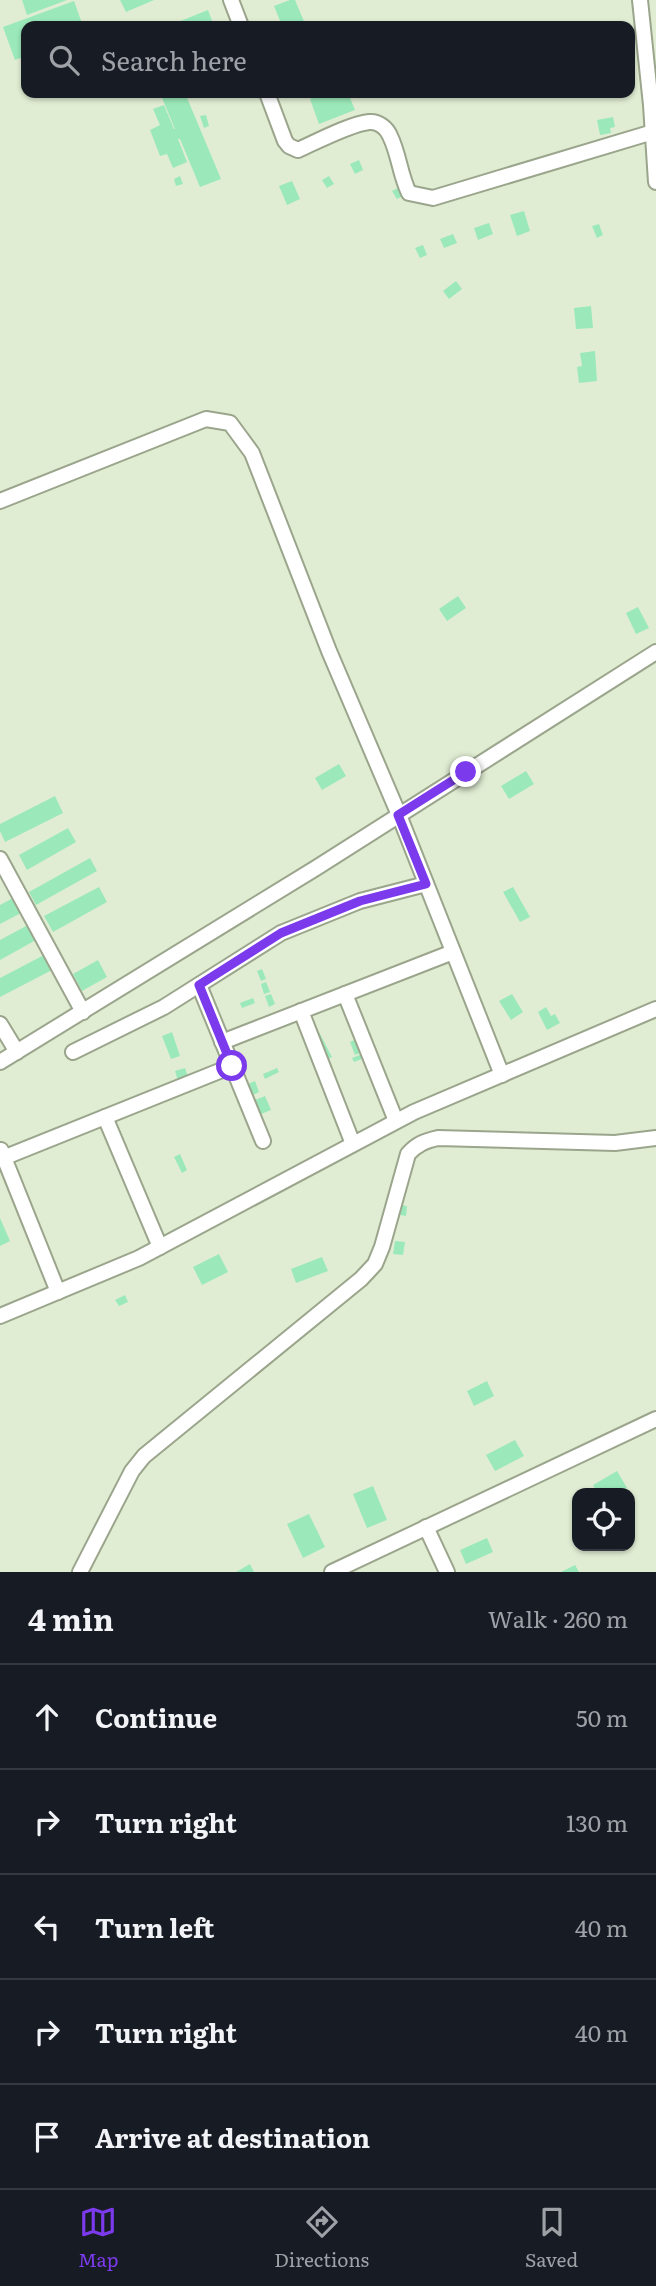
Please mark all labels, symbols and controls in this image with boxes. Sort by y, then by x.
search box [21,21,635,98]
text: Search here [101,40,247,79]
icon: search [45,41,83,79]
route end [450,756,481,787]
route start [216,1050,247,1081]
map controls [572,1488,635,1551]
button: locate [572,1488,635,1551]
text: 4 min [28,1596,114,1640]
text: Walk · 260 m [488,1601,628,1635]
text: Continue [95,1697,217,1736]
icon: ahead [28,1698,66,1736]
text: 50 m [576,1700,628,1734]
text: Turn right [95,1802,237,1841]
icon: right [28,1803,66,1841]
text: 130 m [566,1805,628,1839]
text: Turn left [95,1907,214,1946]
icon: left [28,1908,66,1946]
text: 40 m [575,1910,628,1944]
text: Turn right [95,2012,237,2051]
icon: right [28,2013,66,2051]
text: 40 m [575,2015,628,2049]
text: Arrive at destination [95,2117,370,2156]
icon: arrive [28,2118,66,2156]
tab: Map [78,2203,118,2273]
tab: Directions [274,2203,369,2273]
tab: Saved [525,2203,578,2273]

